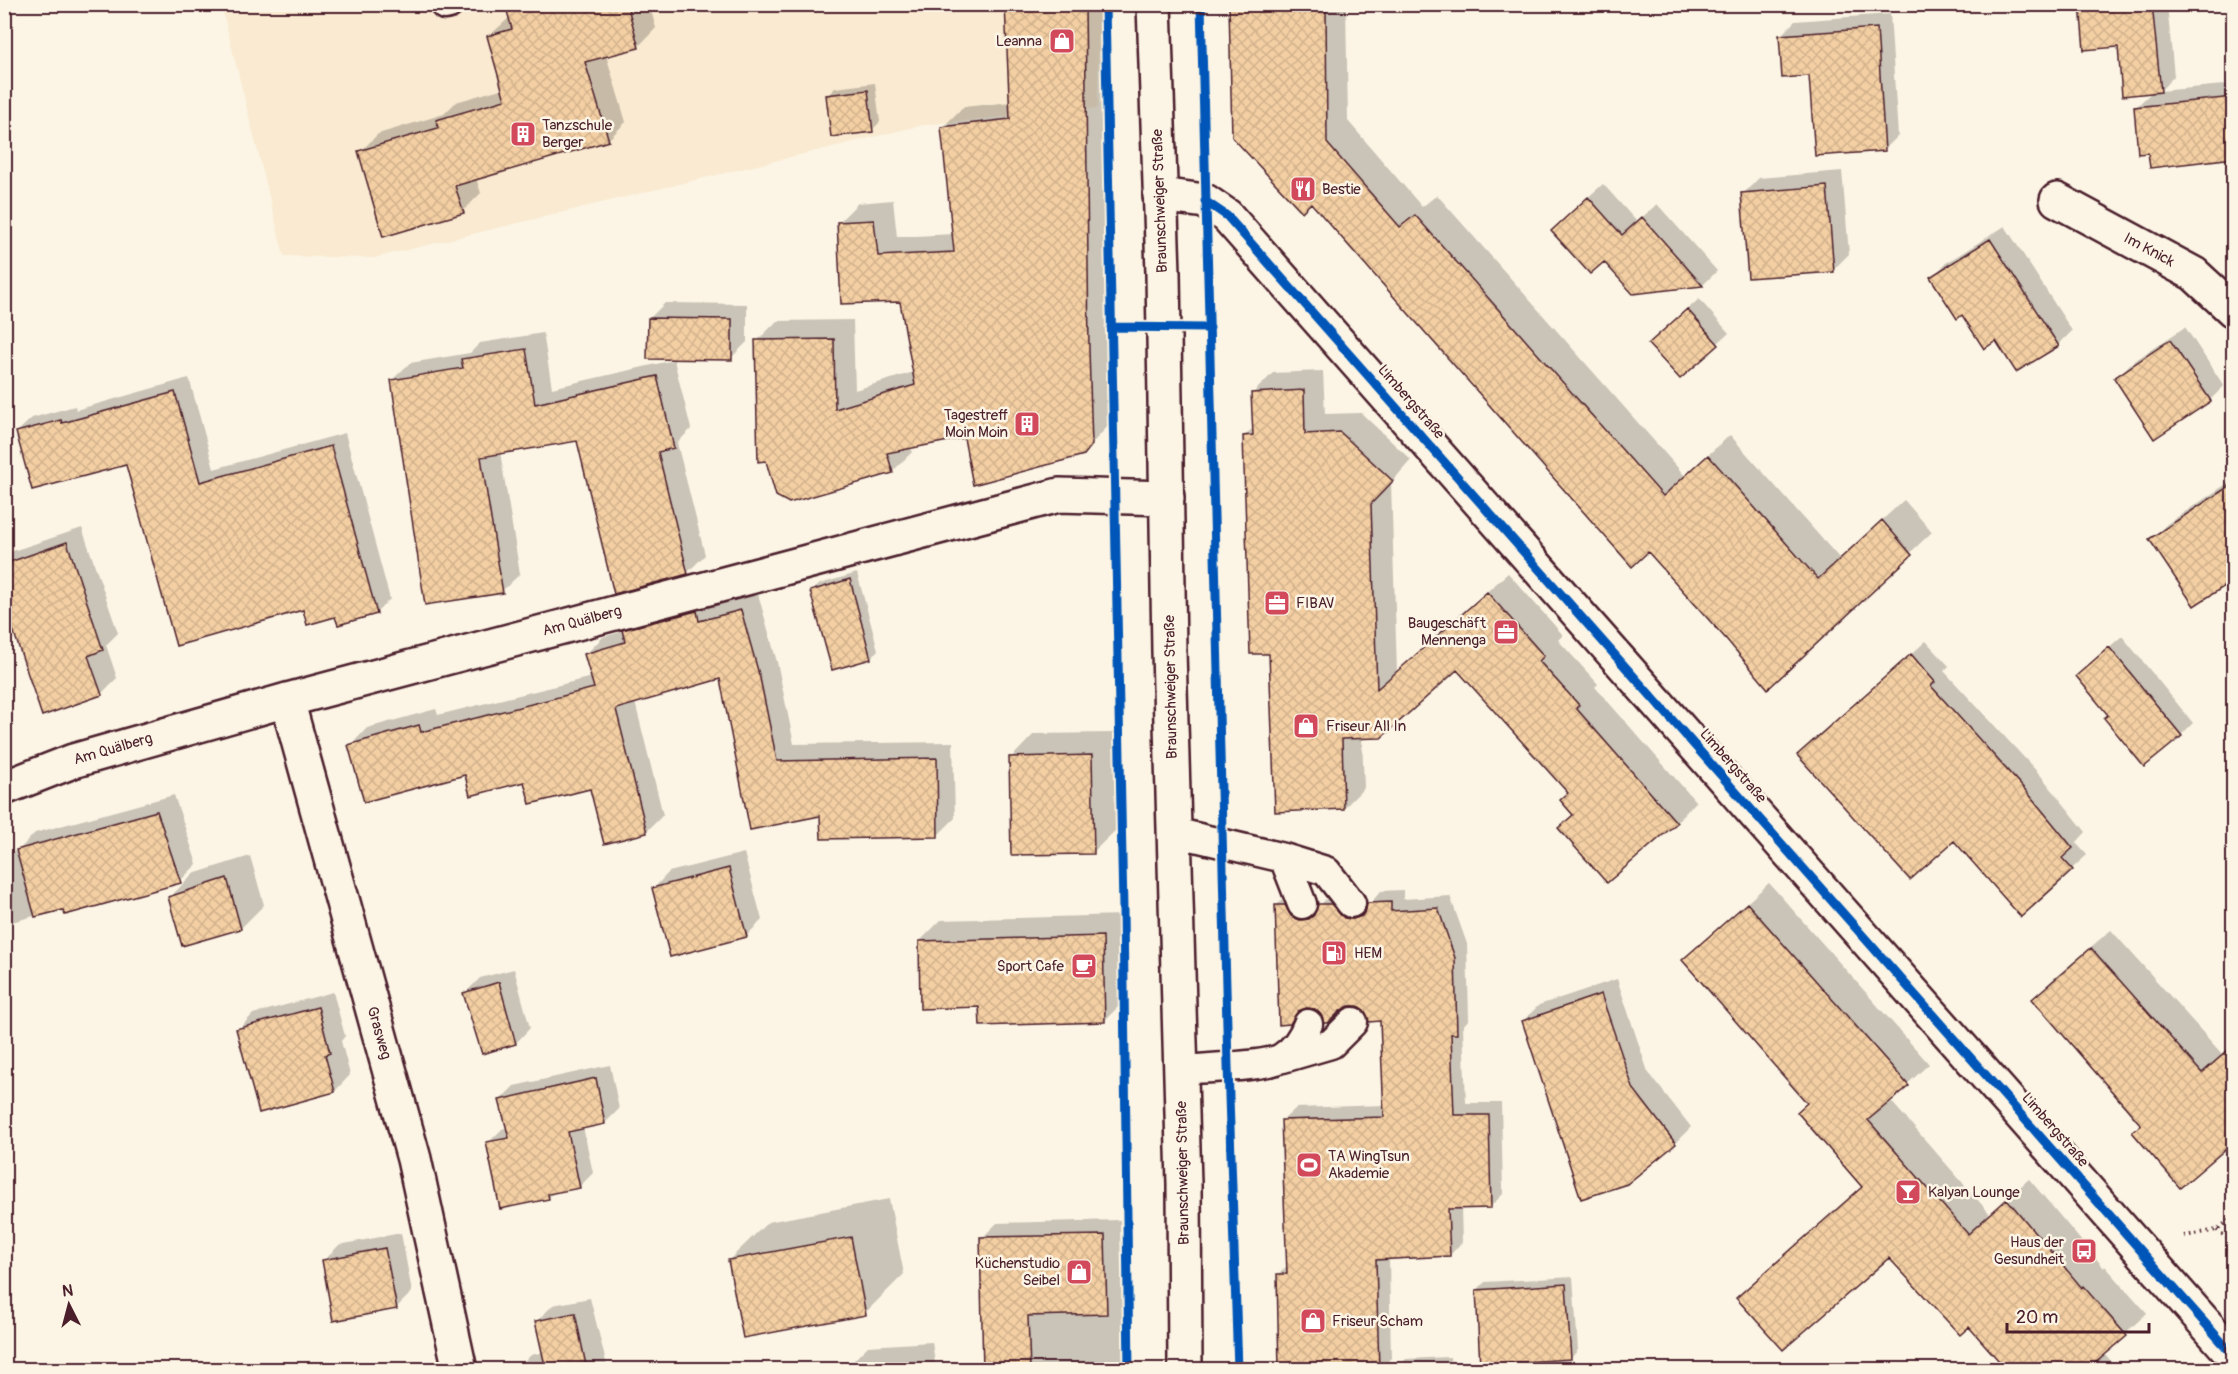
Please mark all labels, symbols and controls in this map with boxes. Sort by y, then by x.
shop icon: Leanna [1047,26,1077,56]
place label: Leanna [996,32,1042,51]
place label: Tanzschule Berger [542,116,613,152]
building icon: Tanzschule Berger [508,119,538,149]
street label: Braunschweiger Straße [1148,128,1172,273]
restaurant icon: Bestie [1288,174,1318,204]
place label: Bestie [1322,180,1361,199]
street label: Im Knick [2120,229,2178,272]
street label: Limbergstraße [1374,361,1449,444]
place label: Tagestreff Moin Moin [944,406,1008,442]
building icon: Tagestreff Moin Moin [1012,409,1042,439]
office icon: FIBAV [1262,588,1292,618]
place label: FIBAV [1296,594,1335,613]
street label: Am Quälberg [540,601,624,641]
street label: Braunschweiger Straße [1160,614,1182,759]
place label: Baugeschäft Mennenga [1408,614,1487,650]
office icon: Baugeschäft Mennenga [1491,617,1521,647]
shop icon: Friseur All In [1291,711,1321,741]
place label: Friseur All In [1326,717,1406,736]
street label: Limbergstraße [1696,725,1771,808]
street label: Am Quälberg [71,729,155,769]
fuel station icon: HEM [1319,938,1349,968]
place label: HEM [1354,944,1382,963]
cafe icon: Sport Cafe [1069,951,1099,981]
place label: Sport Cafe [997,957,1065,976]
street label: Grasweg [362,1004,396,1062]
street label: Limbergstraße [2018,1089,2093,1172]
street label: Braunschweiger Straße [1172,1100,1194,1245]
place label: TA WingTsun Akademie [1328,1147,1410,1183]
sports icon: TA WingTsun Akademie [1294,1150,1324,1180]
bar icon: Kalyan Lounge [1893,1177,1923,1207]
place label: Kalyan Lounge [1928,1183,2020,1202]
place label: Haus der Gesundheit [1994,1233,2065,1269]
bus stop icon: Haus der Gesundheit [2069,1236,2099,1266]
place label: Küchenstudio Seibel [975,1254,1060,1290]
shop icon: Küchenstudio Seibel [1064,1257,1094,1287]
north arrow [39,1275,99,1335]
text: N [61,1281,74,1302]
scale bar [2007,1296,2150,1334]
shop icon: Friseur Scham [1298,1306,1328,1336]
text: 20 m [2016,1306,2058,1329]
place label: Friseur Scham [1332,1312,1423,1331]

